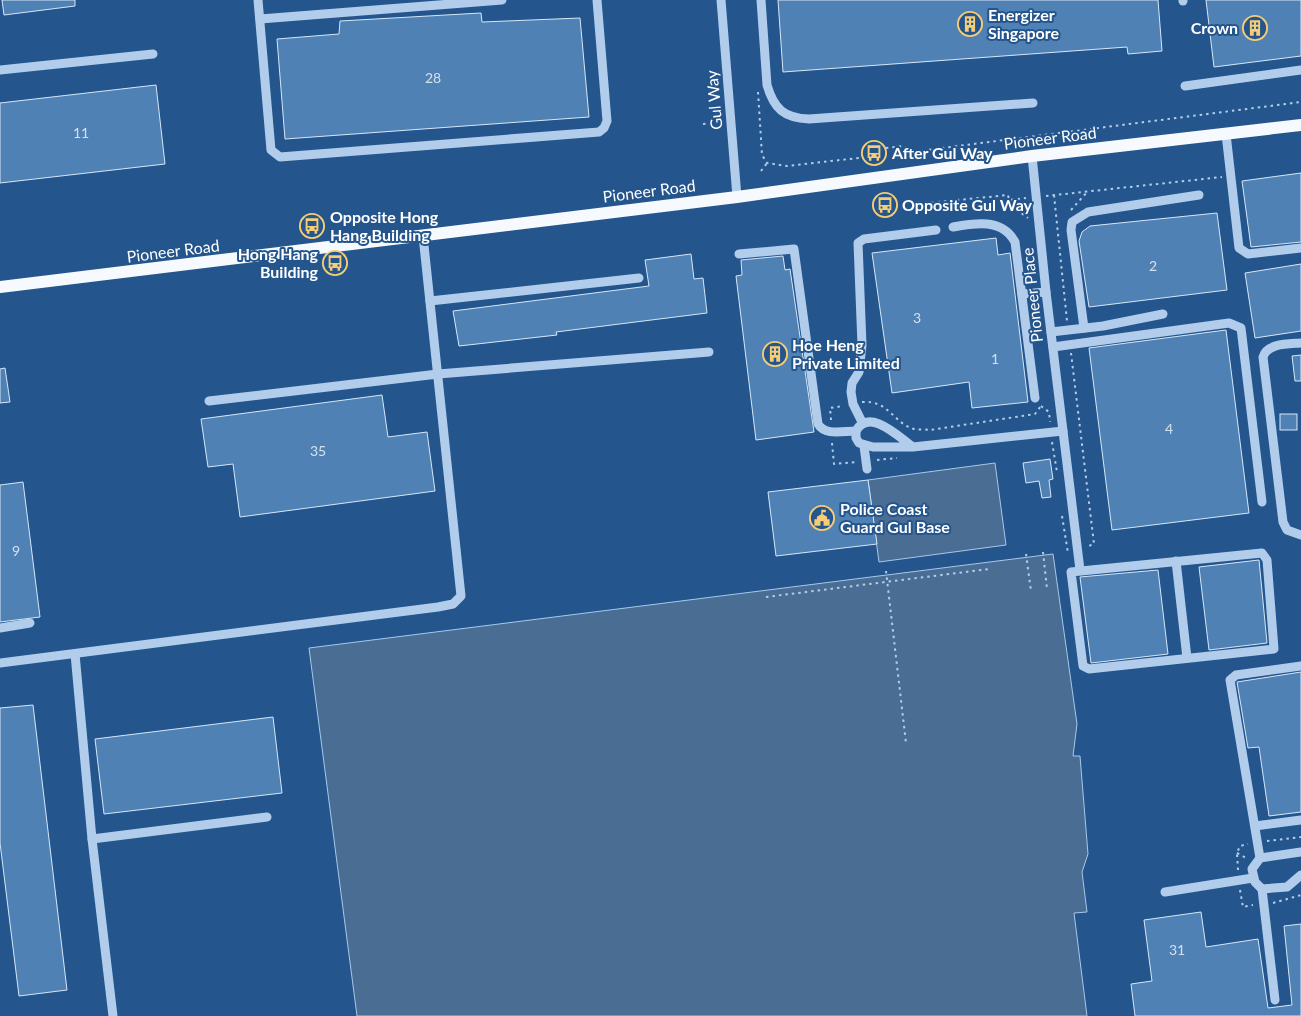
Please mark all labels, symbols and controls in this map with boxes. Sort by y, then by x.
place label: Energizer Singapore [988,5,1059,42]
building icon: Energizer Singapore [957,11,983,37]
building icon: Crown [1242,15,1268,41]
place label: Crown [1191,18,1238,37]
house number: 28 [425,69,441,86]
street label: Gul Way [701,69,726,131]
street label: Pioneer Road [1002,122,1097,153]
house number: 11 [73,124,89,141]
bus stop icon: After Gul Way [861,140,887,166]
place label: After Gul Way [891,143,993,162]
street label: Pioneer Road [601,175,696,206]
bus stop icon: Opposite Gul Way [872,192,898,218]
place label: Opposite Gul Way [902,195,1033,214]
place label: Opposite Hong Hang Building [330,207,439,244]
bus stop icon: Opposite Hong Hang Building [299,213,325,239]
street label: Pioneer Road [125,235,220,266]
place label: Hong Hang Building [238,244,319,281]
street label: Pioneer Place [1017,247,1046,343]
bus stop icon: Hong Hang Building [322,250,348,276]
house number: 2 [1149,257,1157,274]
house number: 3 [913,309,921,326]
place label: Hoe Heng Private Limited [792,335,900,372]
building icon: Hoe Heng Private Limited [762,341,788,367]
house number: 1 [991,350,999,367]
house number: 4 [1165,420,1173,437]
house number: 35 [310,442,326,459]
place label: Police Coast Guard Gul Base [840,499,950,536]
public building icon: Police Coast Guard Gul Base [809,505,835,531]
house number: 9 [12,542,20,559]
house number: 31 [1169,941,1185,958]

